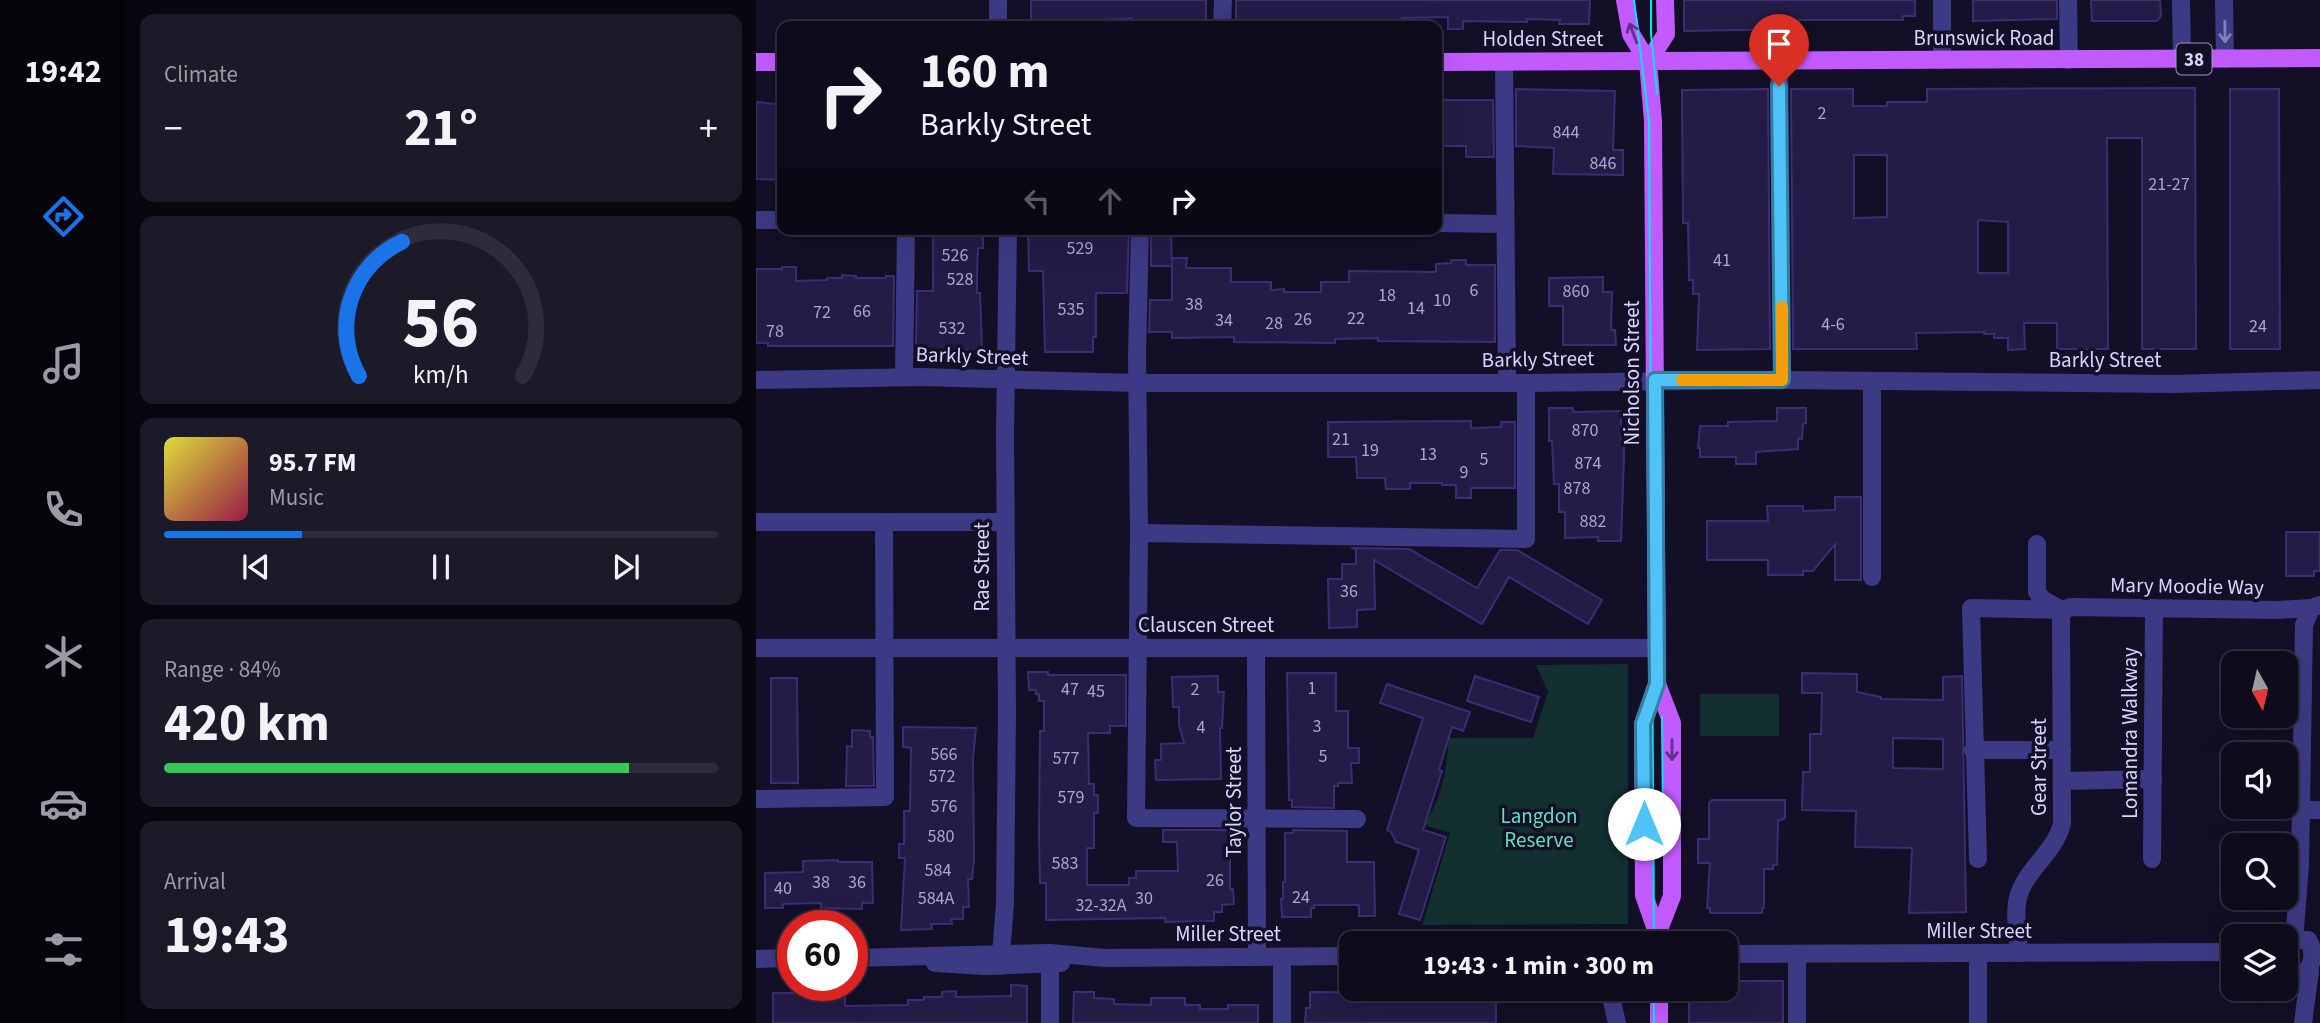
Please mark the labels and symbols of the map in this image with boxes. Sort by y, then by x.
pin [1749,14,1809,86]
one-way arrow [2218,20,2232,43]
one-way arrow [1626,22,1638,44]
street label: Brunswick Road [1914,23,2054,53]
street label: Holden Street [1483,24,1603,54]
road number: 38 [2176,44,2212,74]
house number: 2 [1818,101,1827,126]
house number: 844 [1553,120,1579,145]
house number: 846 [1590,151,1616,176]
house number: 21-27 [2148,172,2190,197]
house number: 529 [1067,236,1093,261]
house number: 526 [942,243,968,268]
house number: 41 [1713,248,1731,273]
house number: 528 [947,267,973,292]
house number: 6 [1470,278,1479,303]
house number: 860 [1563,279,1589,304]
house number: 18 [1378,283,1396,308]
house number: 10 [1433,288,1451,313]
house number: 38 [1185,292,1203,317]
house number: 14 [1407,296,1425,321]
house number: 535 [1058,297,1084,322]
house number: 66 [853,299,871,324]
house number: 72 [813,300,831,325]
street label: Nicholson Street [1617,301,1647,445]
house number: 22 [1347,306,1365,331]
house number: 26 [1294,307,1312,332]
house number: 34 [1215,308,1233,333]
house number: 28 [1265,311,1283,336]
house number: 4-6 [1821,312,1845,337]
house number: 24 [2249,314,2267,339]
house number: 532 [939,316,965,341]
house number: 78 [766,319,784,344]
street label: Barkly Street [915,339,1029,373]
street label: Barkly Street [1481,343,1595,375]
street label: Barkly Street [2049,345,2161,375]
house number: 870 [1572,418,1598,443]
house number: 21 [1332,427,1350,452]
house number: 19 [1361,438,1379,463]
house number: 13 [1419,442,1437,467]
house number: 5 [1480,447,1489,472]
house number: 874 [1575,451,1601,476]
house number: 9 [1460,460,1469,485]
house number: 878 [1564,476,1590,501]
house number: 882 [1580,509,1606,534]
street label: Rae Street [967,522,997,612]
street label: Mary Moodie Way [2110,570,2264,602]
house number: 36 [1340,579,1358,604]
street label: Clauscen Street [1138,610,1274,640]
street label: Lomandra Walkway [2115,647,2145,819]
north arrow [2221,651,2298,728]
house number: 1 [1308,676,1316,701]
house number: 47 [1061,677,1079,702]
house number: 2 [1191,677,1200,702]
house number: 45 [1087,679,1105,704]
house number: 3 [1313,714,1322,739]
house number: 4 [1197,715,1206,740]
street label: Gear Street [2024,718,2054,816]
one-way arrow [1665,738,1679,761]
house number: 566 [931,742,957,767]
house number: 5 [1319,744,1328,769]
house number: 577 [1053,746,1079,771]
street label: Taylor Street [1219,747,1249,857]
house number: 572 [929,764,955,789]
house number: 579 [1058,785,1084,810]
position arrow [1607,787,1681,861]
house number: 576 [931,794,957,819]
park label: Langdon Reserve [1500,801,1578,855]
house number: 580 [928,824,954,849]
house number: 583 [1052,851,1078,876]
house number: 584 [925,858,951,883]
house number: 26 [1206,868,1224,893]
house number: 38 [812,870,830,895]
house number: 36 [848,870,866,895]
house number: 40 [774,876,792,901]
house number: 24 [1292,885,1310,910]
house number: 584A [918,886,955,911]
house number: 30 [1135,886,1153,911]
house number: 32-32A [1075,893,1127,918]
speed limit sign: 60 [777,910,868,1001]
street label: Miller Street [1926,916,2032,946]
street label: Miller Street [1175,919,1281,949]

